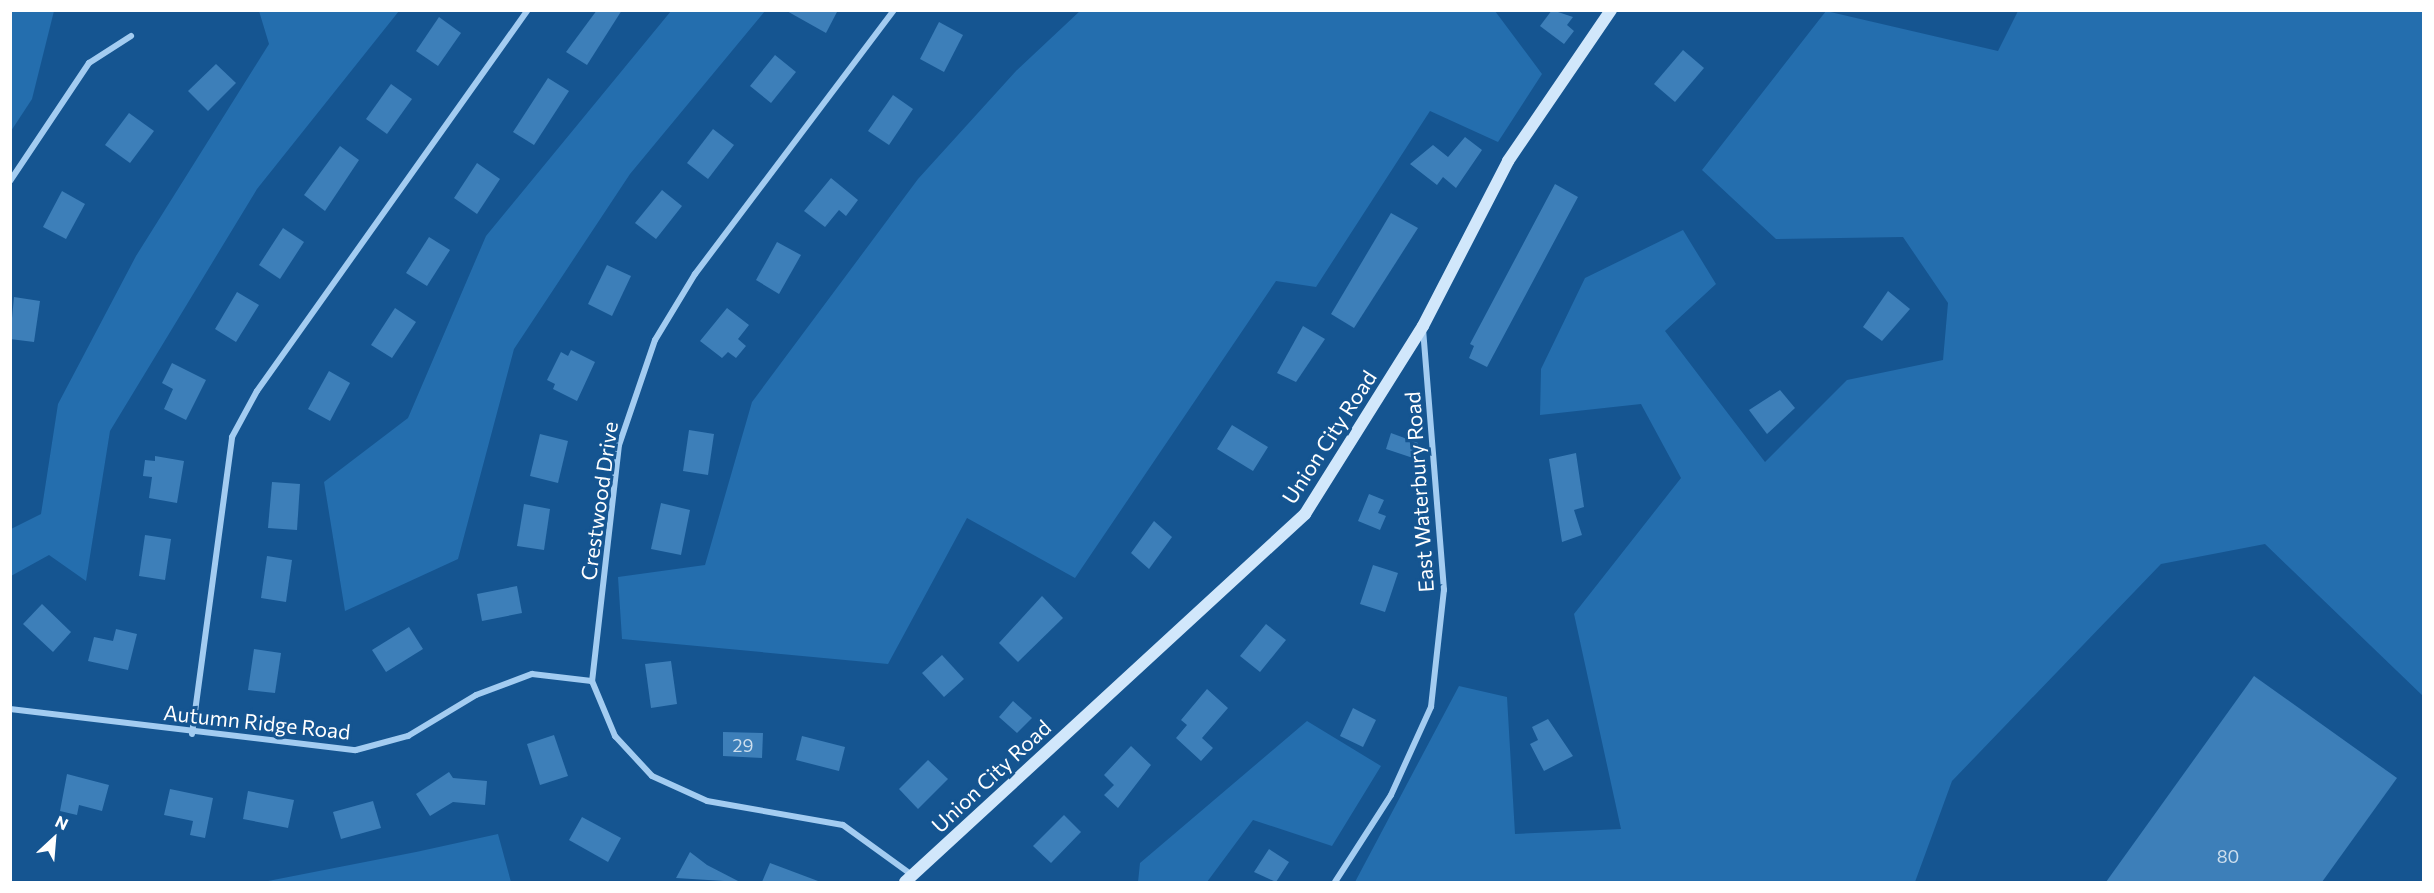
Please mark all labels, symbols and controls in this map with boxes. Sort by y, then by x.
street label: Union City Road [1277,366,1381,508]
street label: East Waterbury Road [1399,391,1439,593]
street label: Crestwood Drive [575,420,623,582]
street label: Autumn Ridge Road [162,700,352,744]
street label: Union City Road [926,714,1056,838]
house number: 29 [733,734,753,756]
north arrow [24,809,84,869]
text: N [53,811,72,834]
house number: 80 [2217,845,2239,867]

